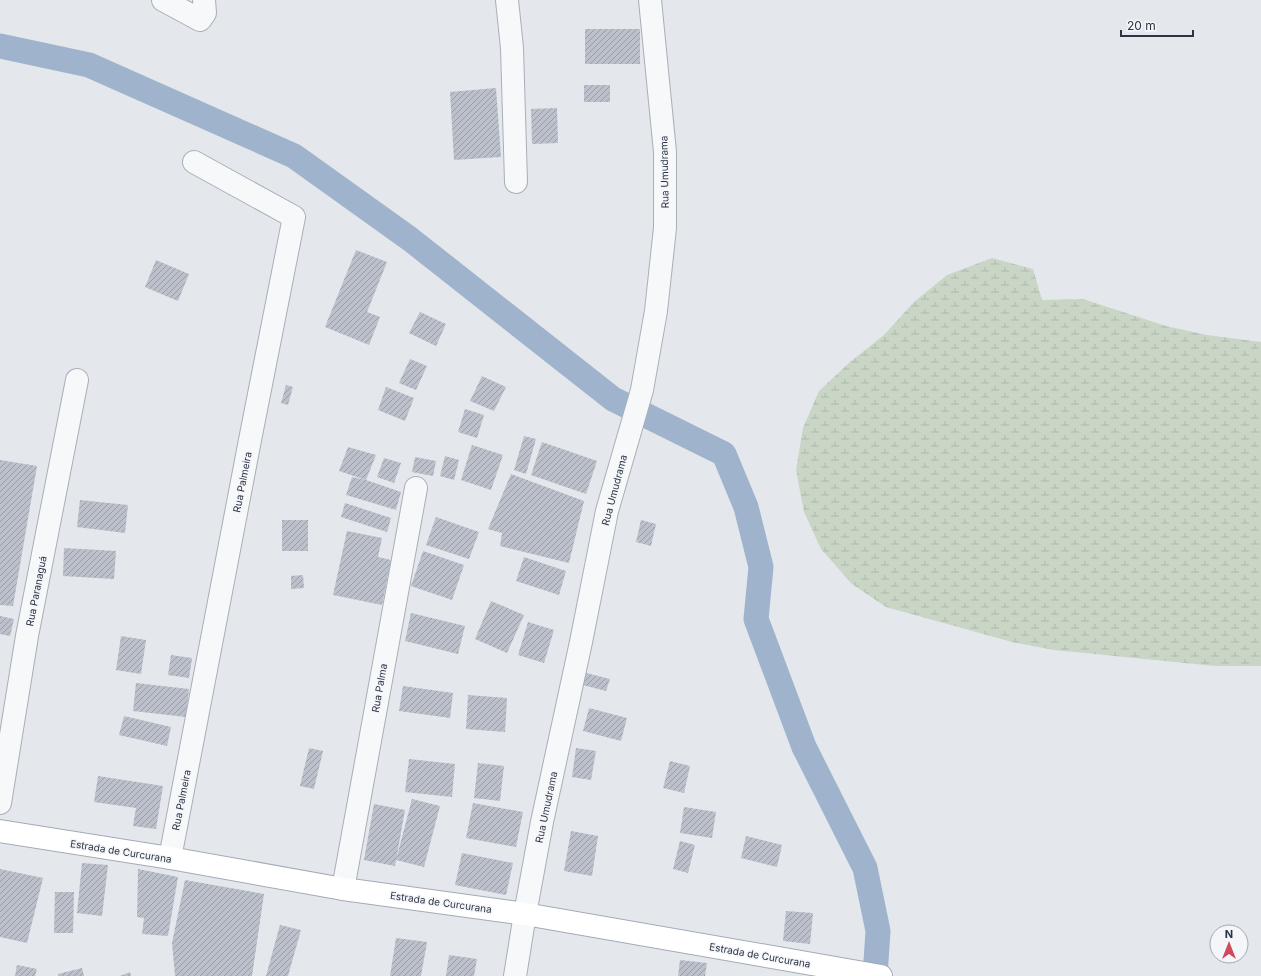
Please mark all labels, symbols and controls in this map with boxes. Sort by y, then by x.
scale bar [1121,12,1193,38]
text: 20 m [1127,18,1156,33]
street label: Rua Umudrama [657,136,671,208]
street label: Rua Palmeira [230,451,254,513]
street label: Rua Umudrama [599,453,629,527]
street label: Rua Paranaguá [23,555,49,627]
street label: Rua Palma [369,663,389,713]
street label: Rua Palmeira [169,769,193,831]
street label: Rua Umudrama [533,770,559,844]
street label: Estrada de Curcurana [69,837,173,865]
street label: Estrada de Curcurana [389,889,493,915]
north arrow [1209,924,1249,964]
text: N [1225,927,1233,941]
street label: Estrada de Curcurana [708,940,812,970]

